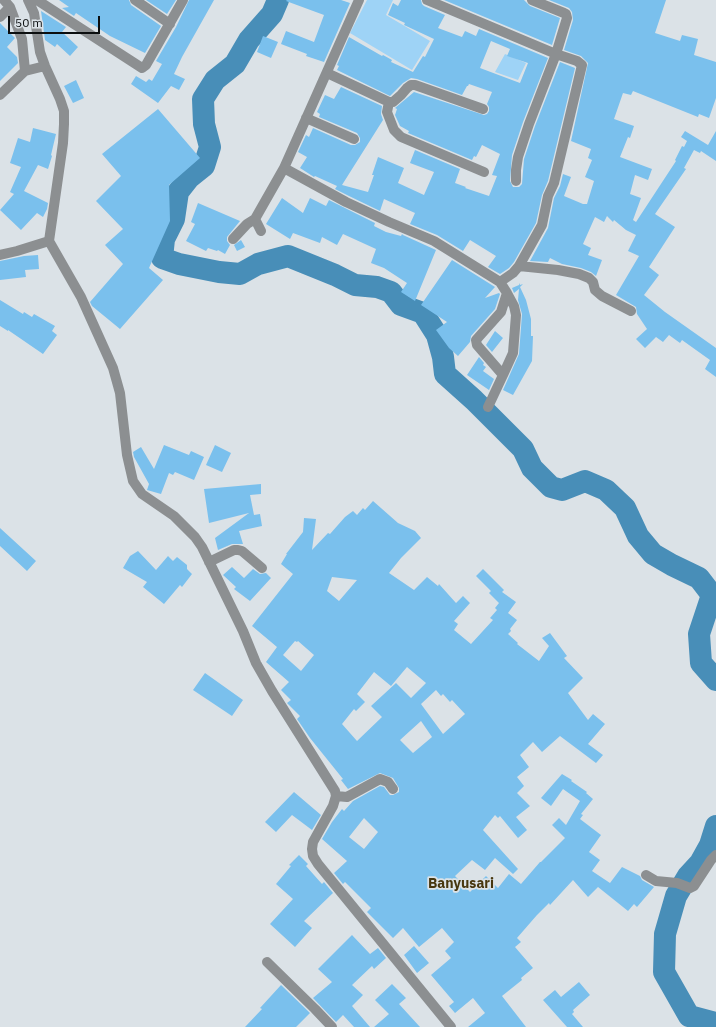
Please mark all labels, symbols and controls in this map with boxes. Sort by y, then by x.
scale bar [10,8,102,34]
text: 50 m [15,15,43,30]
district label: Banyusari [428,876,494,892]

